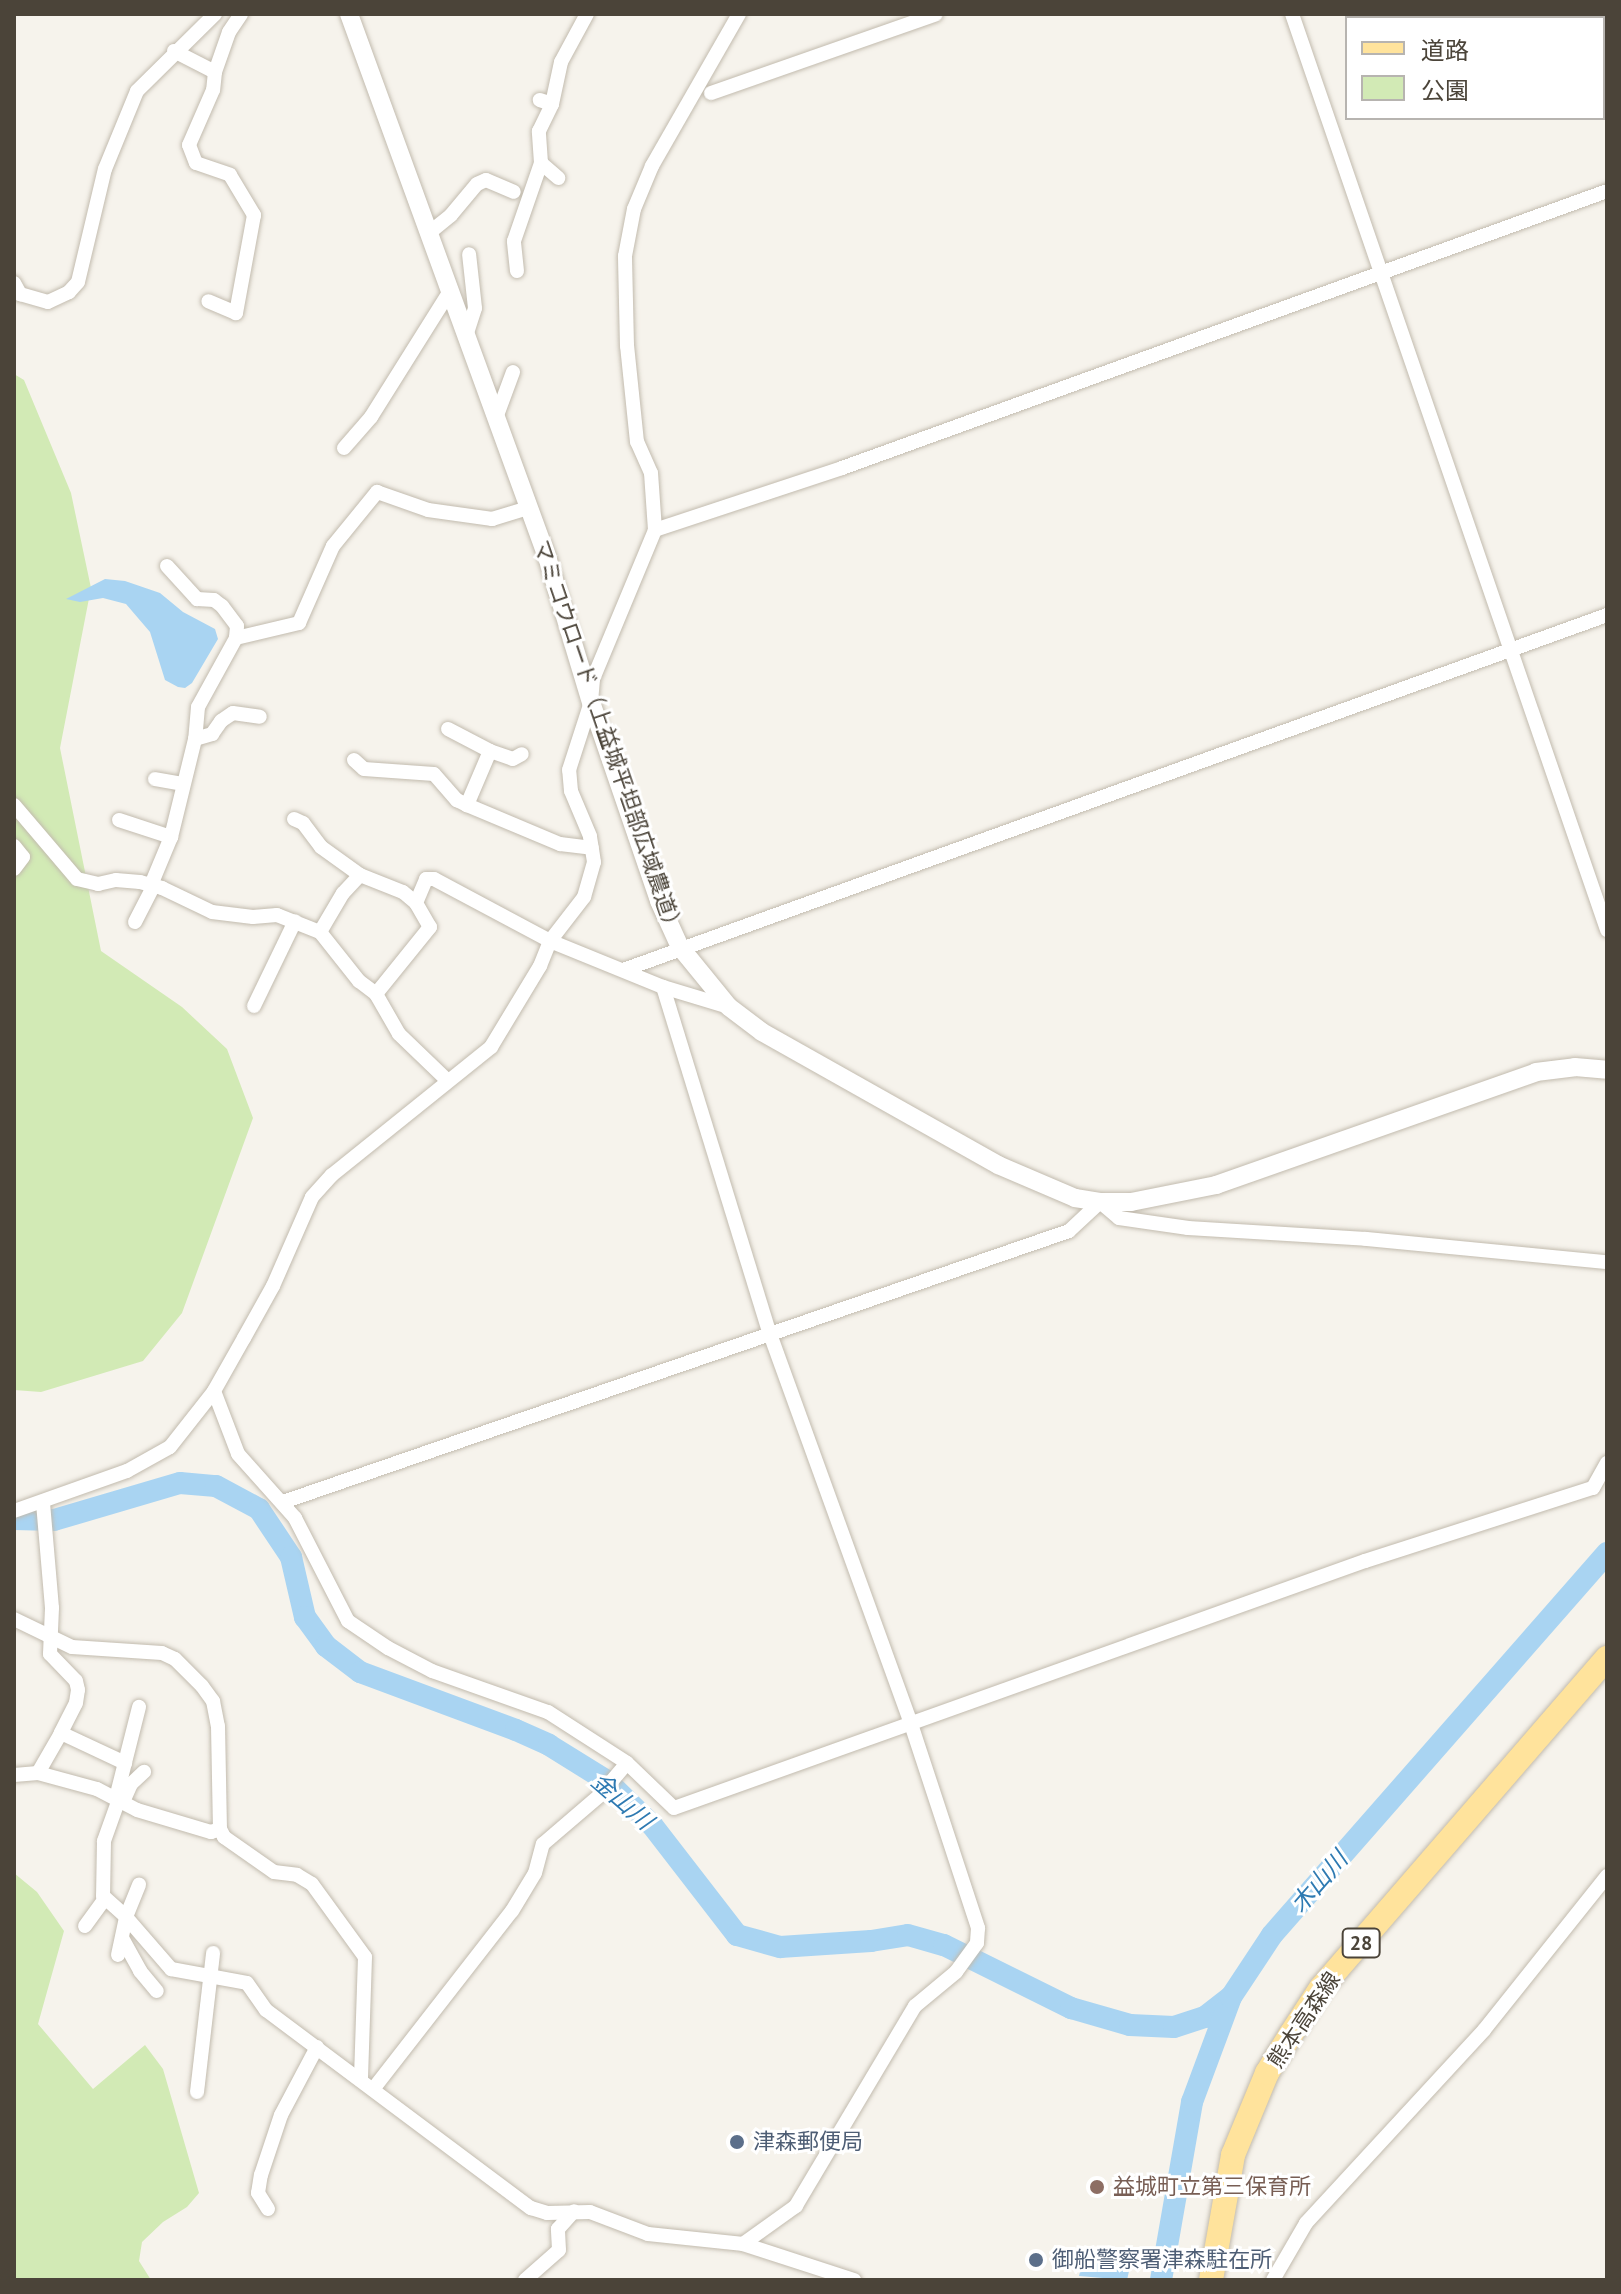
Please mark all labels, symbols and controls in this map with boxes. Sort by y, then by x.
legend [1345,16,1605,120]
text: 道路 [1421,35,1469,66]
text: 公園 [1421,75,1469,106]
street label: マミコウロード（上益城平坦部広域農道） [527,536,689,940]
water label: 金山川 [585,1767,659,1835]
water label: 木山川 [1285,1845,1353,1919]
road number: 28 [1341,1927,1381,1959]
street label: 熊本高森線 [1262,1967,1346,2073]
place label: 津森郵便局 [753,2129,863,2155]
marker: 津森郵便局 [728,2133,746,2151]
place label: 益城町立第三保育所 [1113,2174,1311,2200]
marker: 益城町立第三保育所 [1088,2178,1106,2196]
place label: 御船警察署津森駐在所 [1052,2247,1272,2273]
marker: 御船警察署津森駐在所 [1027,2251,1045,2269]

